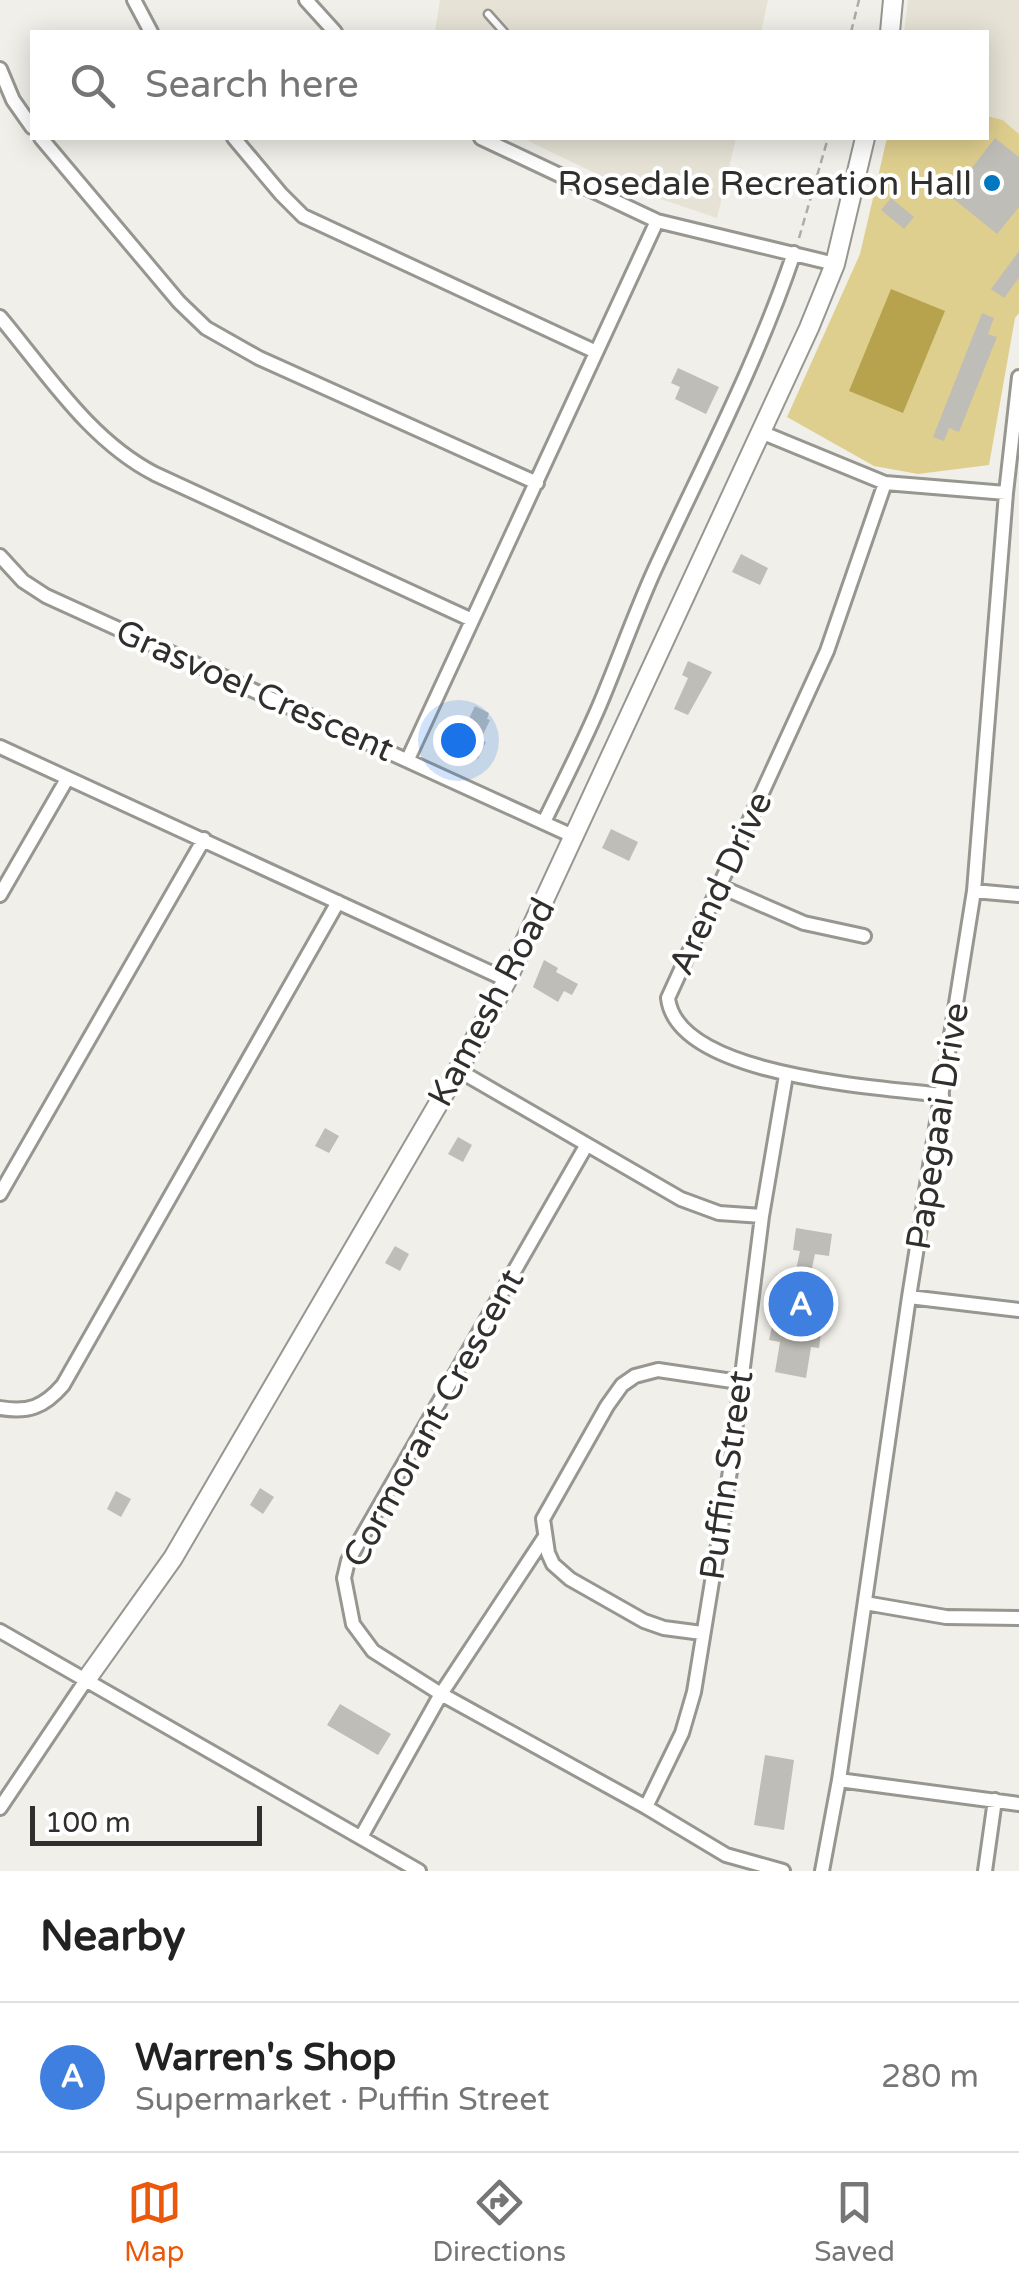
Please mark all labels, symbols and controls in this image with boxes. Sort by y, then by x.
search box [30,30,989,140]
icon: search [65,58,120,113]
text: Search here [145,62,359,108]
place label: Rosedale Recreation Hall [557,163,972,205]
marker: Rosedale Recreation Hall [981,172,1003,194]
street label: Grasvoel Crescent [109,611,400,771]
your location [433,715,484,766]
street label: Arend Drive [660,785,782,982]
street label: Kamesh Road [419,891,564,1114]
street label: Papegaai Drive [898,1000,978,1253]
street label: Cormorant Crescent [334,1262,533,1575]
pin: A [768,1266,834,1342]
street label: Puffin Street [692,1368,762,1583]
scale bar [30,1801,262,1846]
text: 100 m [45,1806,131,1840]
text: Nearby [40,1911,185,1962]
text: Warren's Shop [135,2035,396,2081]
text: A [61,2058,84,2096]
text: 280 m [881,2058,979,2096]
text: Supermarket · Puffin Street [135,2081,550,2119]
tab: Map [124,2175,184,2269]
tab: Directions [432,2175,566,2269]
tab: Saved [814,2175,895,2269]

